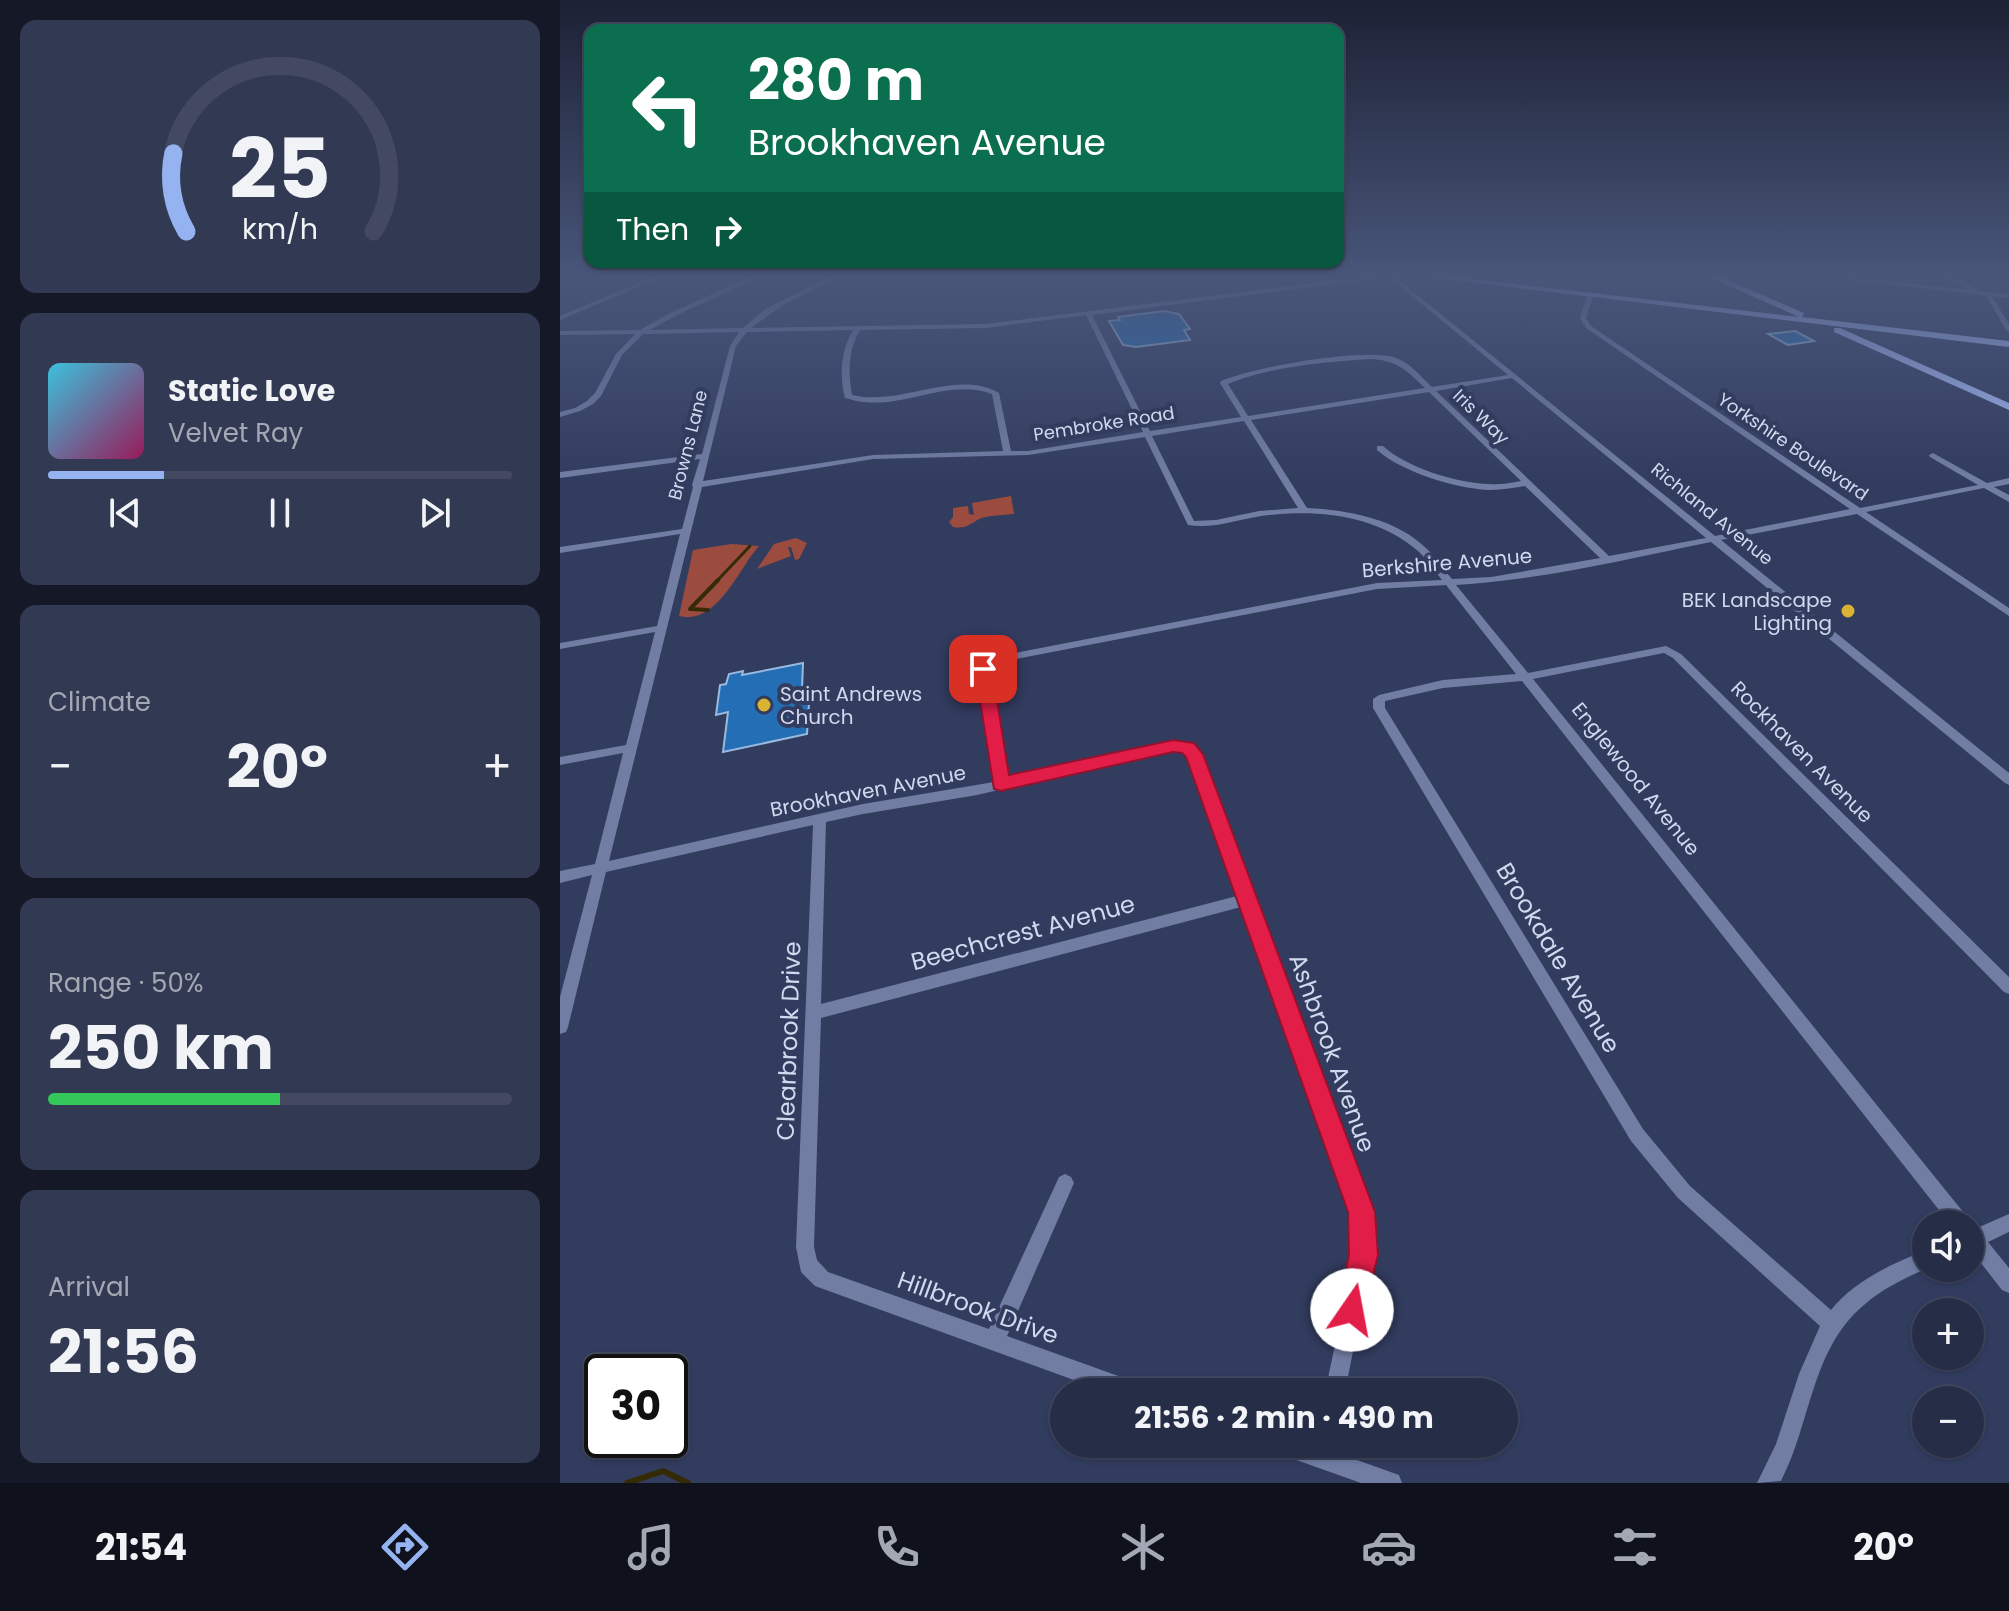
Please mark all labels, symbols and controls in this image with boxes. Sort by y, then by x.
text: 280 m [748,41,924,120]
icon: left [616,56,720,160]
text: 25 [229,111,331,227]
text: Brookhaven Avenue [748,117,1106,168]
text: Then [616,208,689,251]
icon: right [705,208,749,252]
text: km/h [242,209,318,249]
text: Static Love [168,369,335,412]
street label: Iris Way [1448,383,1515,450]
street label: Browns Lane [662,387,713,502]
street label: Yorkshire Boulevard [1713,387,1874,506]
street label: Pembroke Road [1032,400,1176,447]
text: Velvet Ray [168,415,303,451]
street label: Richland Avenue [1646,457,1779,571]
icon: previous [103,491,147,535]
icon: pause [258,491,302,535]
icon: next [413,491,457,535]
street label: Berkshire Avenue [1361,542,1533,584]
place label: BEK Landscape Lighting [1682,586,1832,637]
marker: BEK Landscape Lighting [1839,602,1857,620]
pin [949,635,1017,703]
icon: arrive [961,647,1005,691]
street label: Rockhaven Avenue [1725,675,1879,829]
place label: Saint Andrews Church [780,680,922,731]
text: Climate [48,684,151,720]
marker: Saint Andrews Church [755,696,773,714]
street label: Englewood Avenue [1565,696,1707,862]
text: 20° [227,725,328,809]
text: − [48,736,72,797]
text: + [482,736,512,797]
street label: Brookhaven Avenue [768,758,968,824]
street label: Brookdale Avenue [1489,856,1628,1059]
street label: Beechcrest Avenue [907,887,1139,978]
street label: Clearbrook Drive [769,941,808,1141]
street label: Ashbrook Avenue [1281,949,1384,1157]
text: Range · 50% [48,965,204,1001]
text: 250 km [48,1006,274,1090]
map controls [1912,1210,1984,1458]
button: sound [1912,1210,1984,1282]
street label: Hillbrook Drive [893,1263,1063,1352]
position arrow [1310,1268,1394,1352]
text: Arrival [48,1269,130,1305]
button: + [1912,1298,1984,1370]
text: 21:56 [48,1310,199,1394]
speed limit sign: 30 [584,1354,688,1458]
button: − [1912,1386,1984,1458]
text: 21:56 · 2 min · 490 m [1134,1396,1434,1439]
icon: directions [377,1519,433,1575]
icon: music [623,1519,679,1575]
icon: phone [869,1519,925,1575]
icon: climate [1115,1519,1171,1575]
icon: car [1361,1519,1417,1575]
icon: filters [1607,1519,1663,1575]
text: 21:54 [95,1522,187,1573]
text: 20° [1853,1522,1914,1573]

